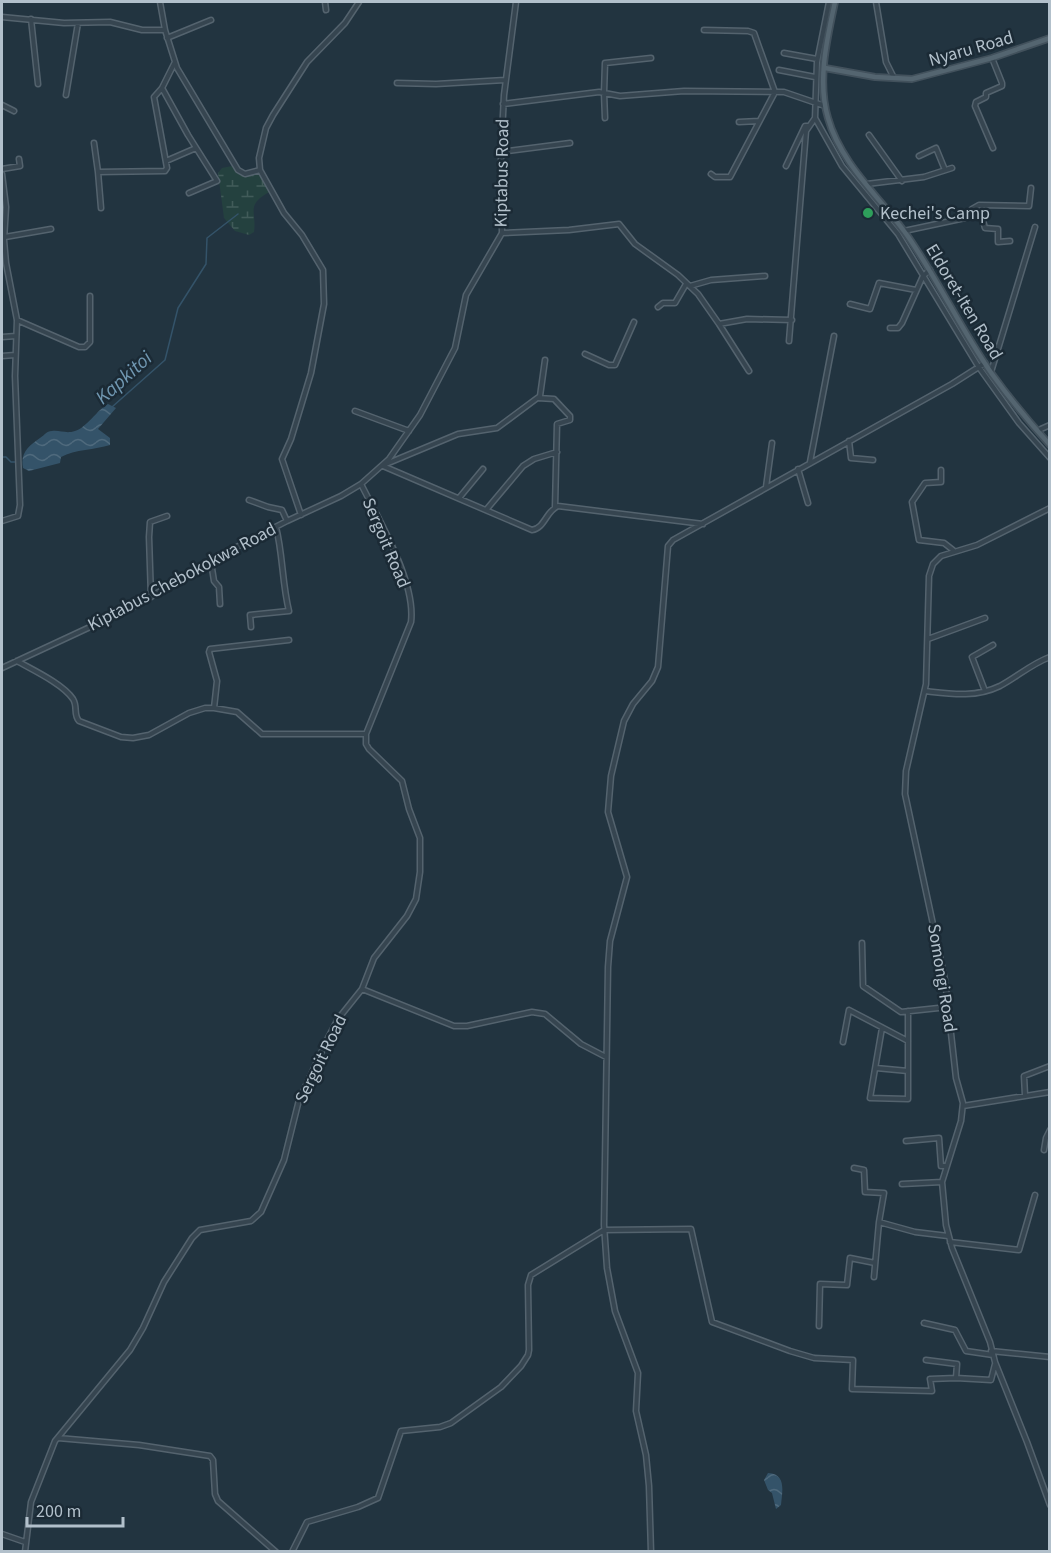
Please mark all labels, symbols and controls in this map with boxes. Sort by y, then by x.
street label: Nyaru Road [926,25,1016,73]
street label: Kiptabus Road [489,118,515,228]
place label: Kechei's Camp [880,201,990,226]
marker: Kechei's Camp [861,206,875,220]
street label: Eldoret-Iten Road [919,239,1009,365]
water label: Kapkitoi [89,345,159,411]
street label: Sergoit Road [356,494,416,592]
street label: Kiptabus Chebokokwa Road [83,517,281,637]
street label: Somongi Road [921,922,963,1034]
street label: Sergoit Road [289,1010,353,1108]
scale bar [27,1490,123,1528]
text: 200 m [36,1499,81,1524]

